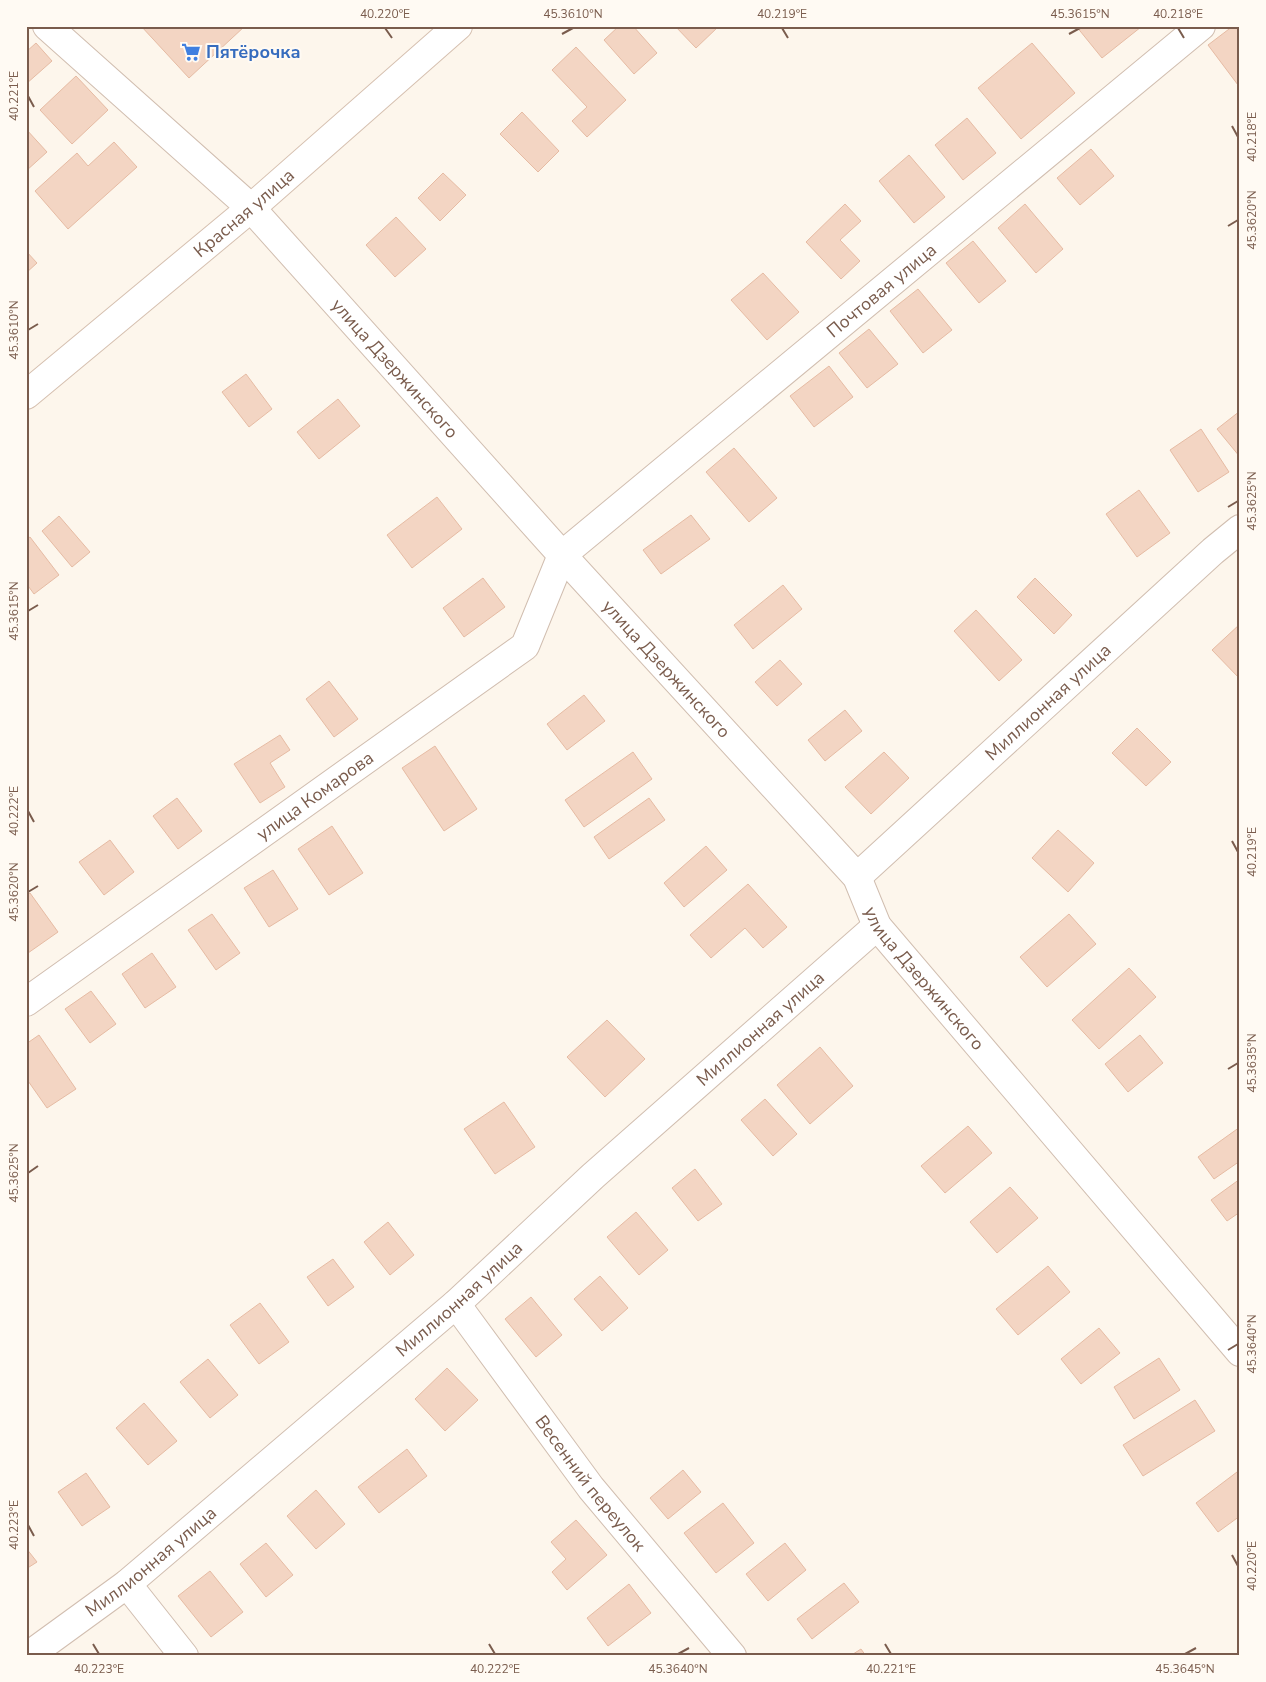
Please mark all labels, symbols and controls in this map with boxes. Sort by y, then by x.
text: 40.220°E [360,6,410,22]
text: 45.3610°N [543,6,603,22]
text: 40.219°E [757,6,807,22]
text: 45.3615°N [1050,6,1110,22]
text: 40.218°E [1153,6,1203,22]
place label: Пятёрочка [206,40,301,64]
supermarket icon: Пятёрочка [180,41,202,63]
text: 40.221°E [6,71,22,121]
text: 40.218°E [1244,112,1260,162]
street label: Красная улица [189,163,300,263]
text: 45.3620°N [1244,190,1260,250]
street label: Почтовая улица [821,238,942,343]
street label: улица Дзержинского [326,294,464,444]
text: 45.3610°N [6,300,22,360]
text: 45.3625°N [1244,471,1260,531]
text: 45.3615°N [6,581,22,641]
street label: улица Дзержинского [597,595,736,743]
street label: Миллионная улица [980,638,1116,766]
street label: улица Комарова [252,746,378,846]
text: 40.222°E [6,786,22,836]
text: 40.219°E [1244,827,1260,877]
text: 45.3620°N [6,862,22,922]
street label: улица Дзержинского [858,903,990,1055]
street label: Миллионная улица [691,966,829,1091]
text: 45.3635°N [1244,1033,1260,1093]
text: 45.3625°N [6,1143,22,1203]
street label: Миллионная улица [390,1236,528,1362]
text: 45.3640°N [1244,1314,1260,1374]
street label: Весенний переулок [530,1410,651,1557]
text: 40.223°E [6,1500,22,1550]
street label: Миллионная улица [80,1501,222,1622]
text: 40.220°E [1244,1541,1260,1591]
text: 40.223°E [74,1661,124,1677]
text: 40.222°E [470,1661,520,1677]
text: 45.3640°N [648,1661,708,1677]
text: 40.221°E [866,1661,916,1677]
text: 45.3645°N [1155,1661,1215,1677]

